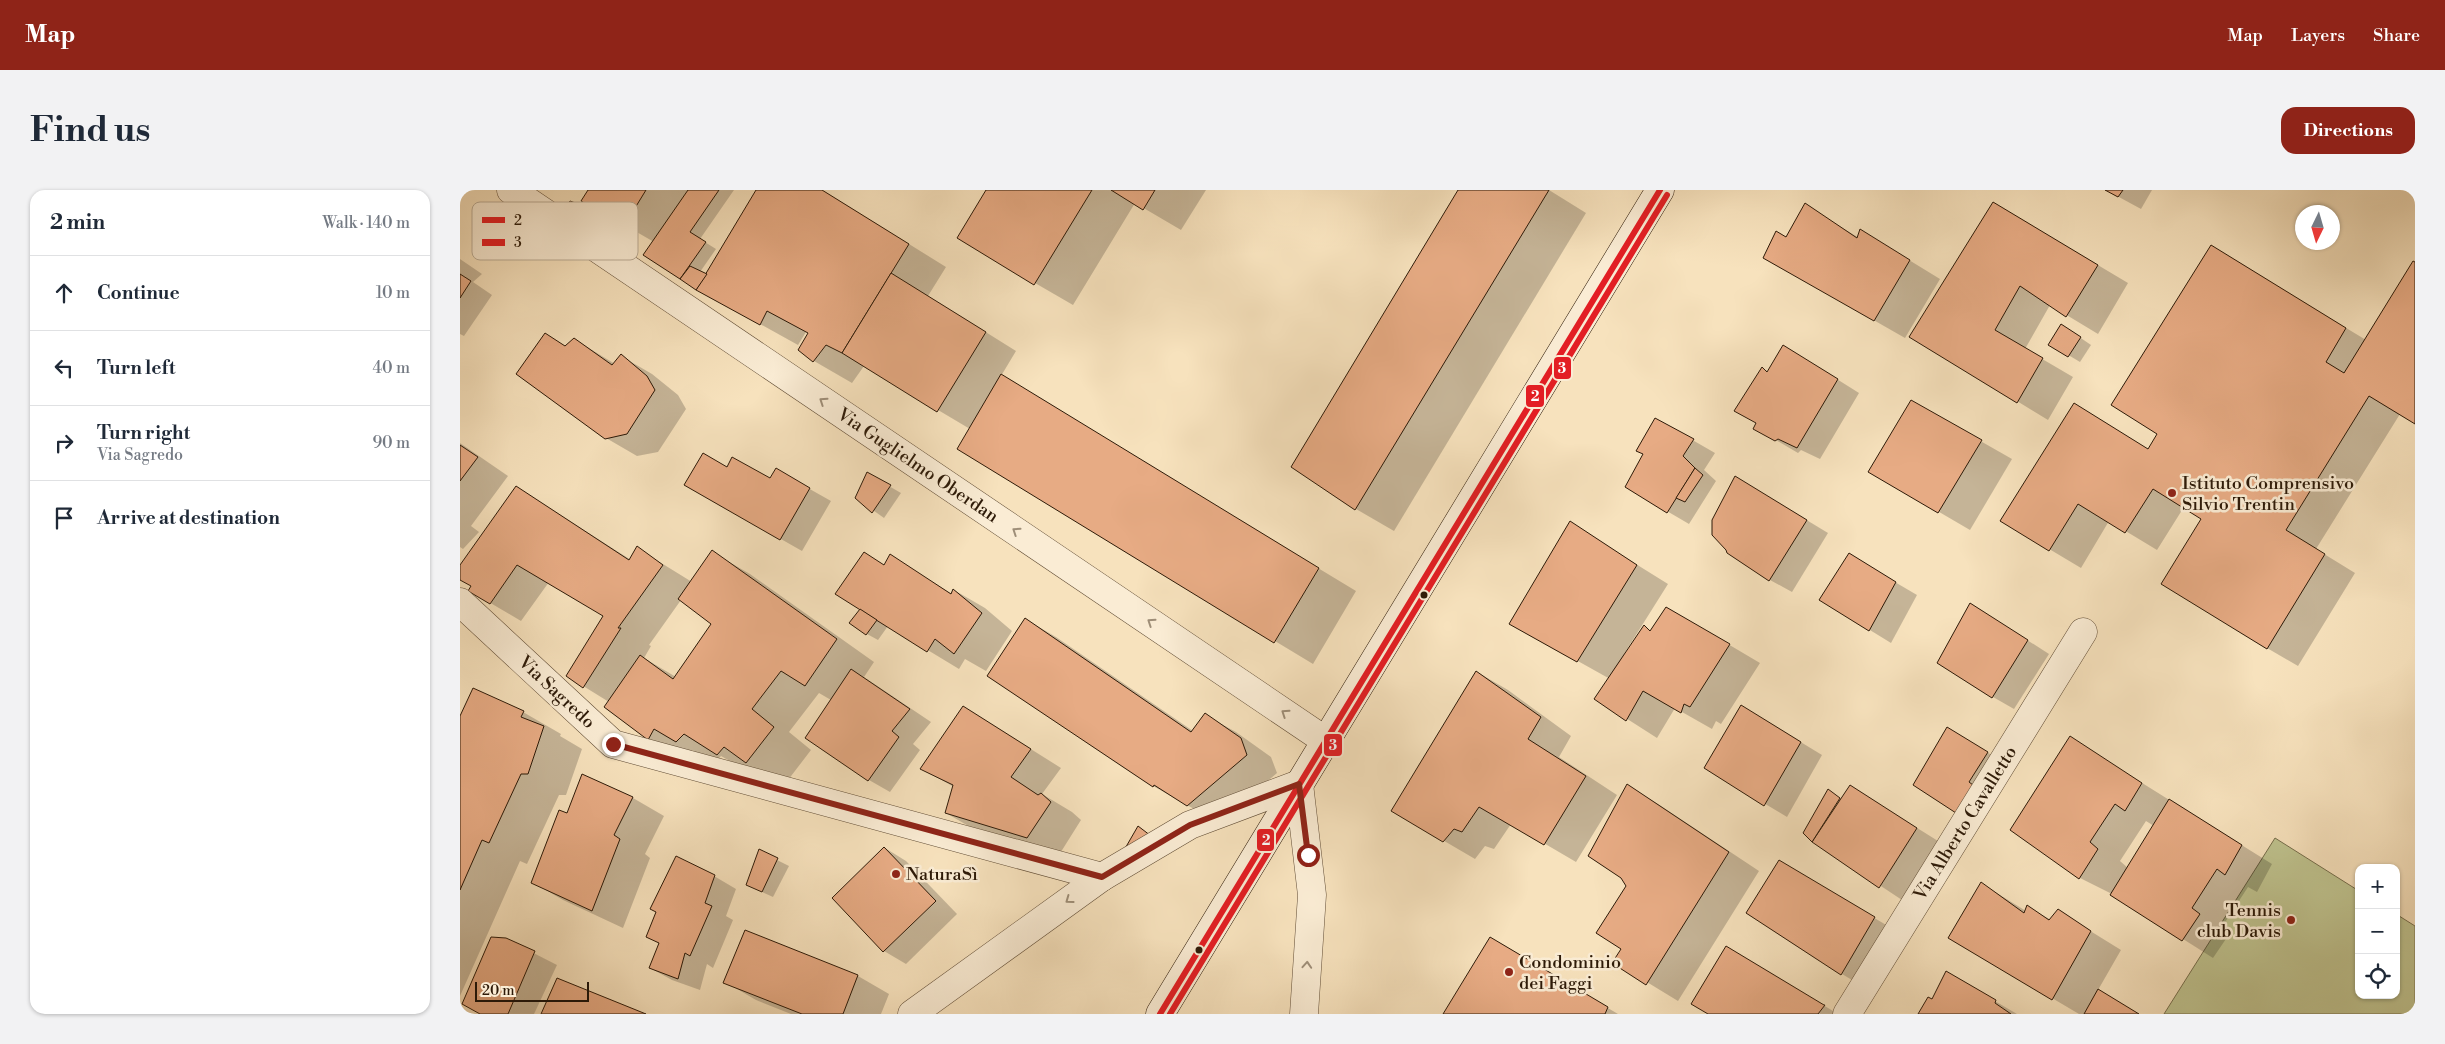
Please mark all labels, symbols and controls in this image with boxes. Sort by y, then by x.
text: Map [25,20,75,50]
text: Map [2228,24,2263,47]
text: Layers [2291,24,2345,47]
text: Share [2373,24,2420,47]
button: Directions [2281,107,2415,154]
text: Find us [30,109,150,152]
legend [472,202,638,260]
north arrow [2295,205,2340,250]
text: 2 min [50,210,105,236]
text: 2 [514,212,522,230]
text: Walk · 140 m [322,213,410,233]
text: 3 [514,234,522,252]
icon: ahead [50,279,78,307]
text: Continue [97,281,180,305]
text: 10 m [376,283,410,303]
icon: left [50,354,78,382]
text: Turn left [97,356,176,380]
line badge: 3 [1553,356,1572,380]
text: 40 m [373,358,410,378]
text: 3 [1558,360,1566,378]
line badge: 2 [1525,384,1545,408]
text: 2 [1531,388,1540,406]
one-way arrow [820,398,829,407]
street label: Via Guglielmo Oberdan [832,402,1003,528]
text: Turn right [97,421,190,445]
icon: right [50,429,78,457]
text: 90 m [372,433,410,453]
text: Via Sagredo [97,445,183,465]
place label: Istituto Comprensivo Silvio Trentin [2182,472,2354,516]
marker: Istituto Comprensivo Silvio Trentin [2166,487,2178,499]
icon: arrive [50,504,78,532]
text: Arrive at destination [97,506,280,530]
one-way arrow [1012,528,1022,537]
unlabelled marker [1419,590,1429,600]
one-way arrow [1147,619,1156,628]
street label: Via Sagredo [513,650,600,734]
one-way arrow [1281,710,1291,719]
route end [602,733,625,756]
line badge: 3 [1323,733,1343,757]
text: 3 [1329,737,1337,755]
street label: Via Alberto Cavalletto [1908,742,2022,906]
line badge: 2 [1256,828,1275,852]
text: 2 [1262,832,1271,850]
route start [1297,844,1320,867]
place label: NaturaSì [906,863,978,886]
map controls [2355,864,2400,999]
button: + [2355,864,2400,909]
marker: NaturaSì [890,868,902,880]
one-way arrow [1066,894,1075,904]
place label: Tennis club Davis [2197,899,2281,943]
button: − [2355,909,2400,954]
marker: Tennis club Davis [2285,914,2297,926]
unlabelled marker [1194,945,1204,955]
place label: Condominio dei Faggi [1519,951,1621,995]
button: locate [2355,954,2400,999]
one-way arrow [1302,961,1313,969]
marker: Condominio dei Faggi [1503,966,1515,978]
scale bar [475,979,589,1002]
text: 20 m [482,982,514,1000]

